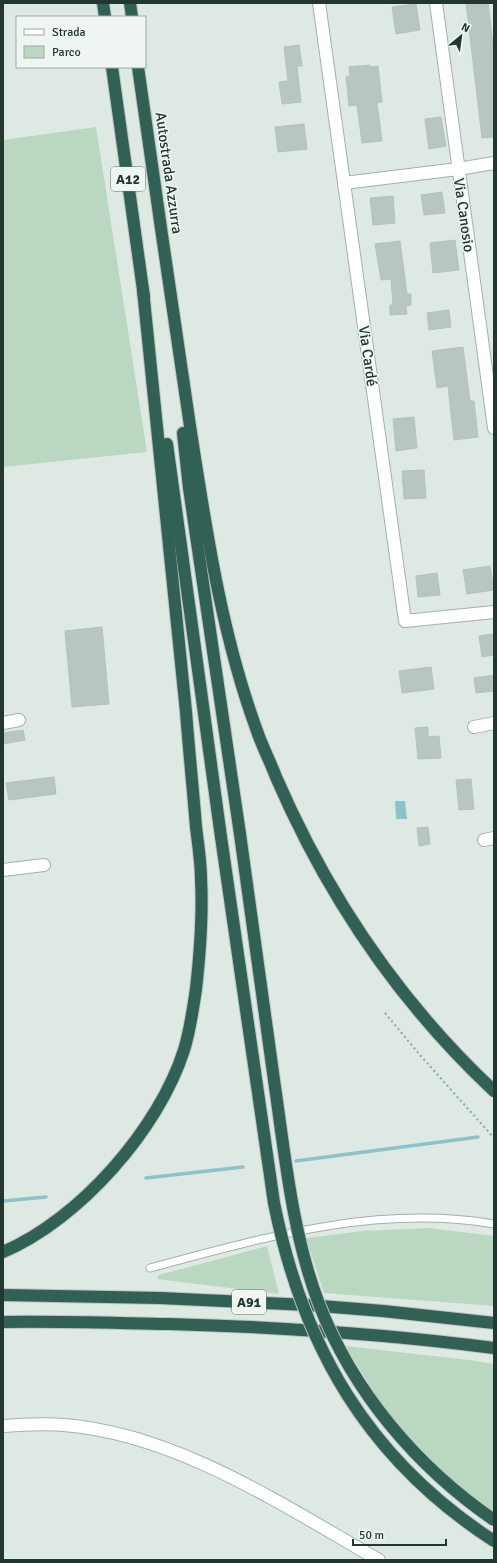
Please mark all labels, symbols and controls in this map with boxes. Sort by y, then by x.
legend [16,16,146,68]
north arrow [441,16,481,56]
text: N [459,20,472,35]
text: Strada [52,25,86,40]
text: Parco [52,45,81,60]
street label: Autostrada Azzurra [152,111,186,235]
road number: A12 [111,167,145,191]
street label: Via Canosio [450,177,478,253]
street label: Via Cardé [355,325,381,387]
road number: A91 [232,1290,266,1314]
scale bar [353,1521,446,1547]
text: 50 m [359,1528,384,1543]

